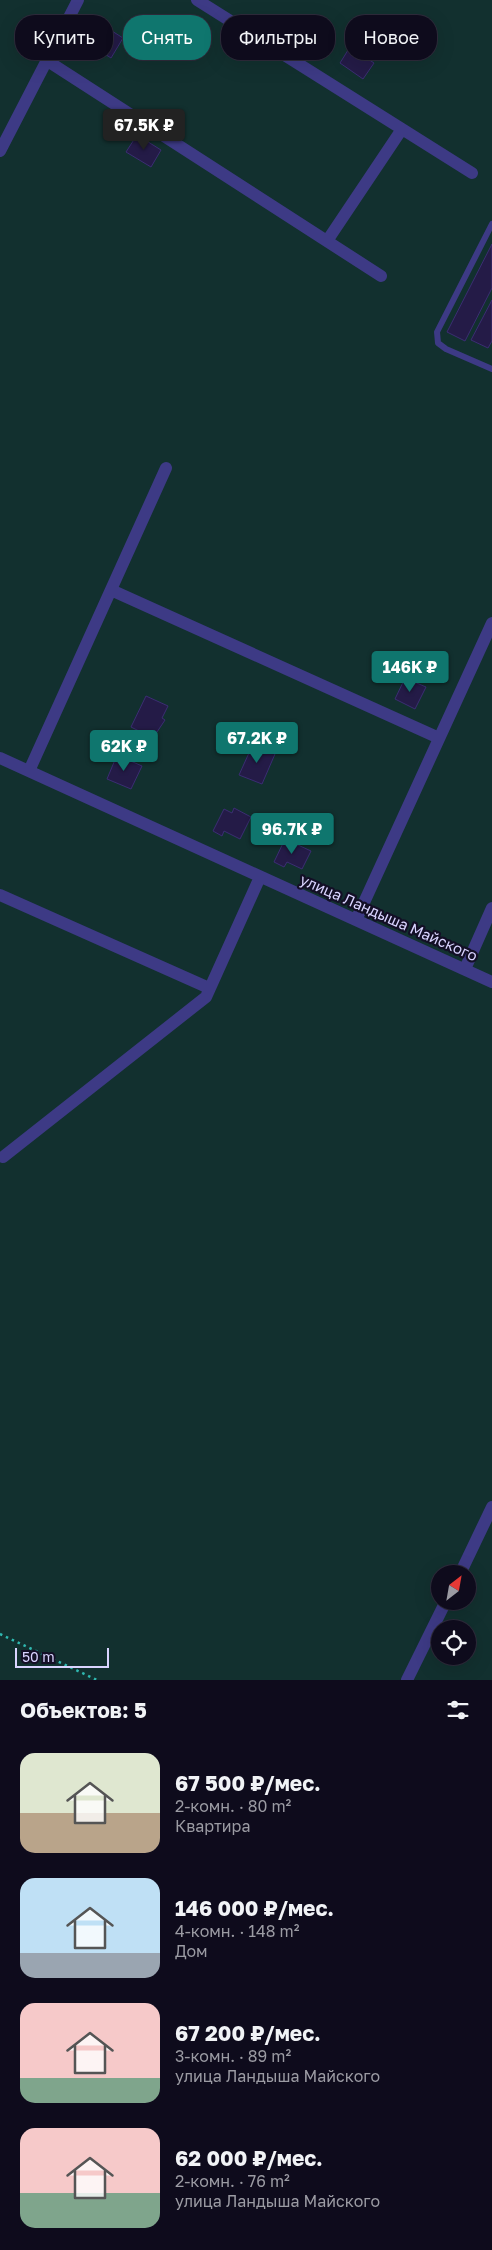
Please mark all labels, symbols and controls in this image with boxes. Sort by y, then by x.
chip: Купить [15,15,113,60]
chip: Снять [123,15,211,60]
chip: Фильтры [221,15,335,60]
chip: Новое [345,15,437,60]
pin: 67.5K ₽ [98,108,190,151]
text: 67.5K ₽ [114,115,174,135]
pin: 146K ₽ [369,650,451,693]
text: 146K ₽ [383,657,437,677]
pin: 67.2K ₽ [211,722,303,764]
text: 67.2K ₽ [227,728,287,748]
pin: 62K ₽ [89,730,159,772]
text: 62K ₽ [101,736,147,756]
pin: 96.7K ₽ [246,812,338,855]
text: 96.7K ₽ [262,819,322,839]
street label: улица Ландыша Майского [298,870,480,964]
north arrow [431,1565,476,1610]
map controls [431,1565,476,1665]
button: locate [431,1620,476,1665]
scale bar [15,1645,109,1668]
text: 50 m [22,1648,55,1665]
icon: filters [444,1696,472,1724]
text: Объектов: 5 [20,1697,147,1723]
text: 67 500 ₽/мес. [175,1770,321,1796]
icon: home [60,1773,120,1833]
text: 2-комн. · 80 m² [175,1796,291,1816]
text: Квартира [175,1816,250,1836]
text: 146 000 ₽/мес. [175,1895,334,1921]
icon: home [60,1898,120,1958]
text: 4-комн. · 148 m² [175,1921,299,1941]
text: Дом [175,1941,208,1961]
text: 67 200 ₽/мес. [175,2020,321,2046]
icon: home [60,2023,120,2083]
text: 3-комн. · 89 m² [175,2046,291,2066]
text: улица Ландыша Майского [175,2066,380,2086]
text: 62 000 ₽/мес. [175,2145,323,2171]
icon: home [60,2148,120,2208]
text: 2-комн. · 76 m² [175,2171,290,2191]
text: улица Ландыша Майского [175,2191,380,2211]

